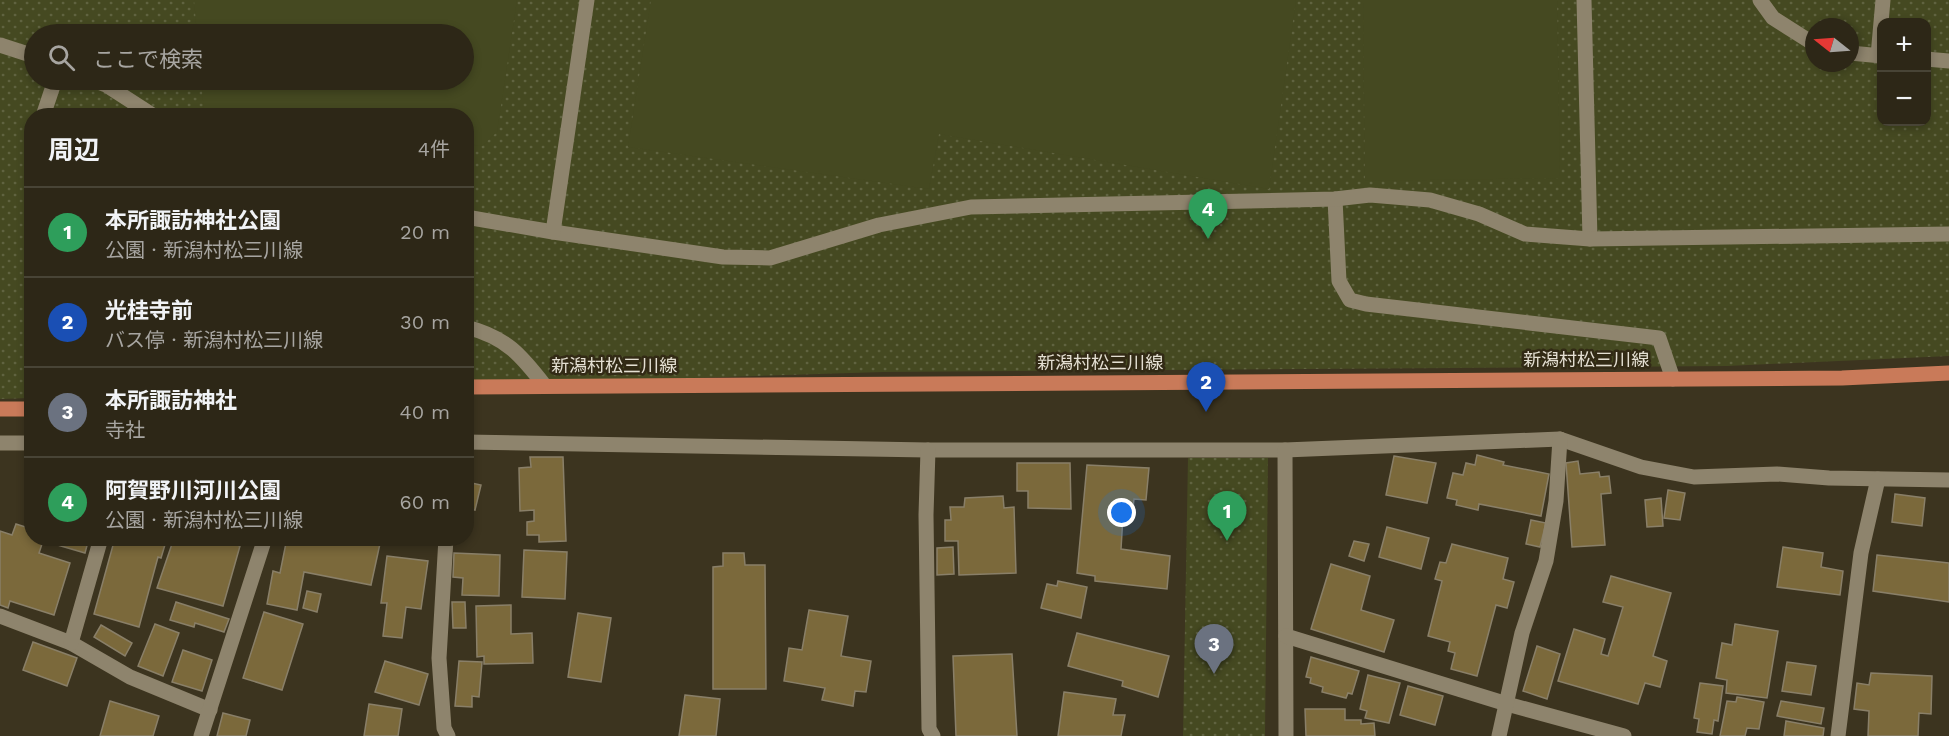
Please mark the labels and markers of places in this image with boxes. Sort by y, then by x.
pin: 4 [1188,190,1228,239]
pin: 2 [1186,362,1226,412]
pin: 1 [1208,492,1246,541]
pin: 3 [1194,624,1234,674]

